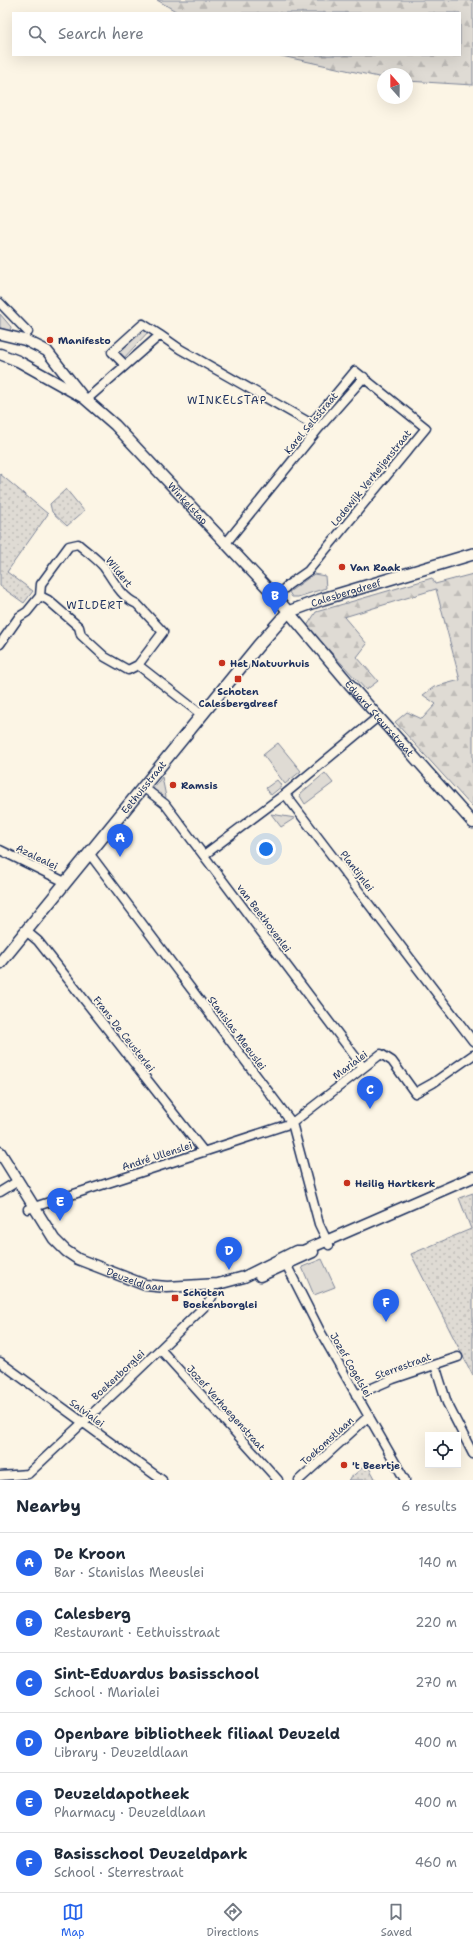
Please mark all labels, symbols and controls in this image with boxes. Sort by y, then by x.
search box [12,12,461,56]
icon: search [26,23,48,45]
text: Search here [58,24,144,44]
north arrow [377,68,413,104]
place label: Manifesto [58,334,111,347]
marker: Manifesto [45,335,55,345]
street label: Karel Selsstraat [281,389,341,457]
district label: WINKELSTAP [187,393,267,408]
street label: Lodewijk Verheijenstraat [328,427,414,529]
street label: Winkelstap [165,479,211,527]
street label: Wildert [103,554,135,590]
place label: Van Raak [350,561,401,574]
marker: Van Raak [337,562,347,572]
street label: Calesbergdreef [309,575,382,609]
pin: B [262,582,288,615]
district label: WILDERT [66,598,124,613]
place label: Het Natuurhuis [230,657,309,670]
marker: Het Natuurhuis [217,658,227,668]
marker: Schoten Calesbergdreef [233,674,243,684]
street label: Eduard Steursstraat [342,677,417,759]
place label: Schoten Calesbergdreef [199,685,277,710]
street label: Eethuisstraat [118,758,169,816]
place label: Ramsis [181,779,218,792]
marker: Ramsis [168,780,178,790]
pin: A [107,824,133,857]
your location [256,839,276,859]
street label: Azalealei [14,841,60,873]
street label: Plantijnlei [337,848,377,894]
street label: van Beethovenlei [234,881,294,955]
street label: Stanislas Meeuslei [205,993,269,1073]
street label: Frans De Ceusterlei [90,994,158,1075]
street label: Marialei [330,1048,370,1082]
pin: C [357,1076,383,1109]
street label: André Ullenslei [120,1138,194,1173]
place label: Heilig Hartkerk [355,1177,436,1190]
marker: Heilig Hartkerk [342,1178,352,1188]
pin: E [47,1188,73,1221]
pin: D [216,1237,242,1270]
street label: Deuzeldlaan [105,1264,165,1293]
place label: Schoten Boekenborglei [183,1286,257,1311]
pin: F [373,1289,399,1322]
marker: Schoten Boekenborglei [170,1293,180,1303]
street label: Jozef Cogelslei [327,1330,375,1400]
street label: Boekenborglei [89,1347,147,1403]
street label: Sterrestraat [373,1350,433,1382]
street label: Jozef Verhaegenstraat [184,1362,268,1454]
street label: Salvialei [67,1396,107,1430]
street label: Toekomstlaan [298,1414,356,1468]
map controls [425,1432,461,1468]
button: locate [425,1432,461,1468]
place label: 't Beertje [352,1459,400,1472]
marker: 't Beertje [339,1460,349,1470]
text: Nearby [16,1495,81,1517]
text: 6 results [401,1498,457,1515]
text: De Kroon [54,1544,126,1564]
text: A [24,1554,34,1571]
text: 140 m [418,1554,457,1571]
text: Bar · Stanislas Meeuslei [54,1564,204,1581]
text: Calesberg [54,1604,131,1624]
text: B [25,1614,33,1631]
text: 220 m [415,1614,457,1631]
text: Restaurant · Eethuisstraat [54,1624,220,1641]
text: Sint-Eduardus basisschool [54,1664,259,1684]
text: C [25,1674,33,1691]
text: 270 m [415,1674,457,1691]
text: School · Marialei [54,1684,160,1701]
text: Openbare bibliotheek filiaal Deuzeld [54,1724,340,1744]
text: D [24,1734,34,1751]
text: 400 m [414,1734,457,1751]
text: Library · Deuzeldlaan [54,1744,188,1761]
text: Deuzeldapotheek [54,1784,190,1804]
text: E [25,1794,33,1811]
text: 400 m [414,1794,457,1811]
text: Pharmacy · Deuzeldlaan [54,1804,206,1821]
text: Basisschool Deuzeldpark [54,1844,248,1864]
text: F [25,1854,33,1871]
text: 460 m [415,1854,457,1871]
text: School · Sterrestraat [54,1864,184,1881]
tab: Map [61,1901,85,1940]
tab: Directions [206,1901,259,1940]
tab: Saved [381,1901,412,1940]

